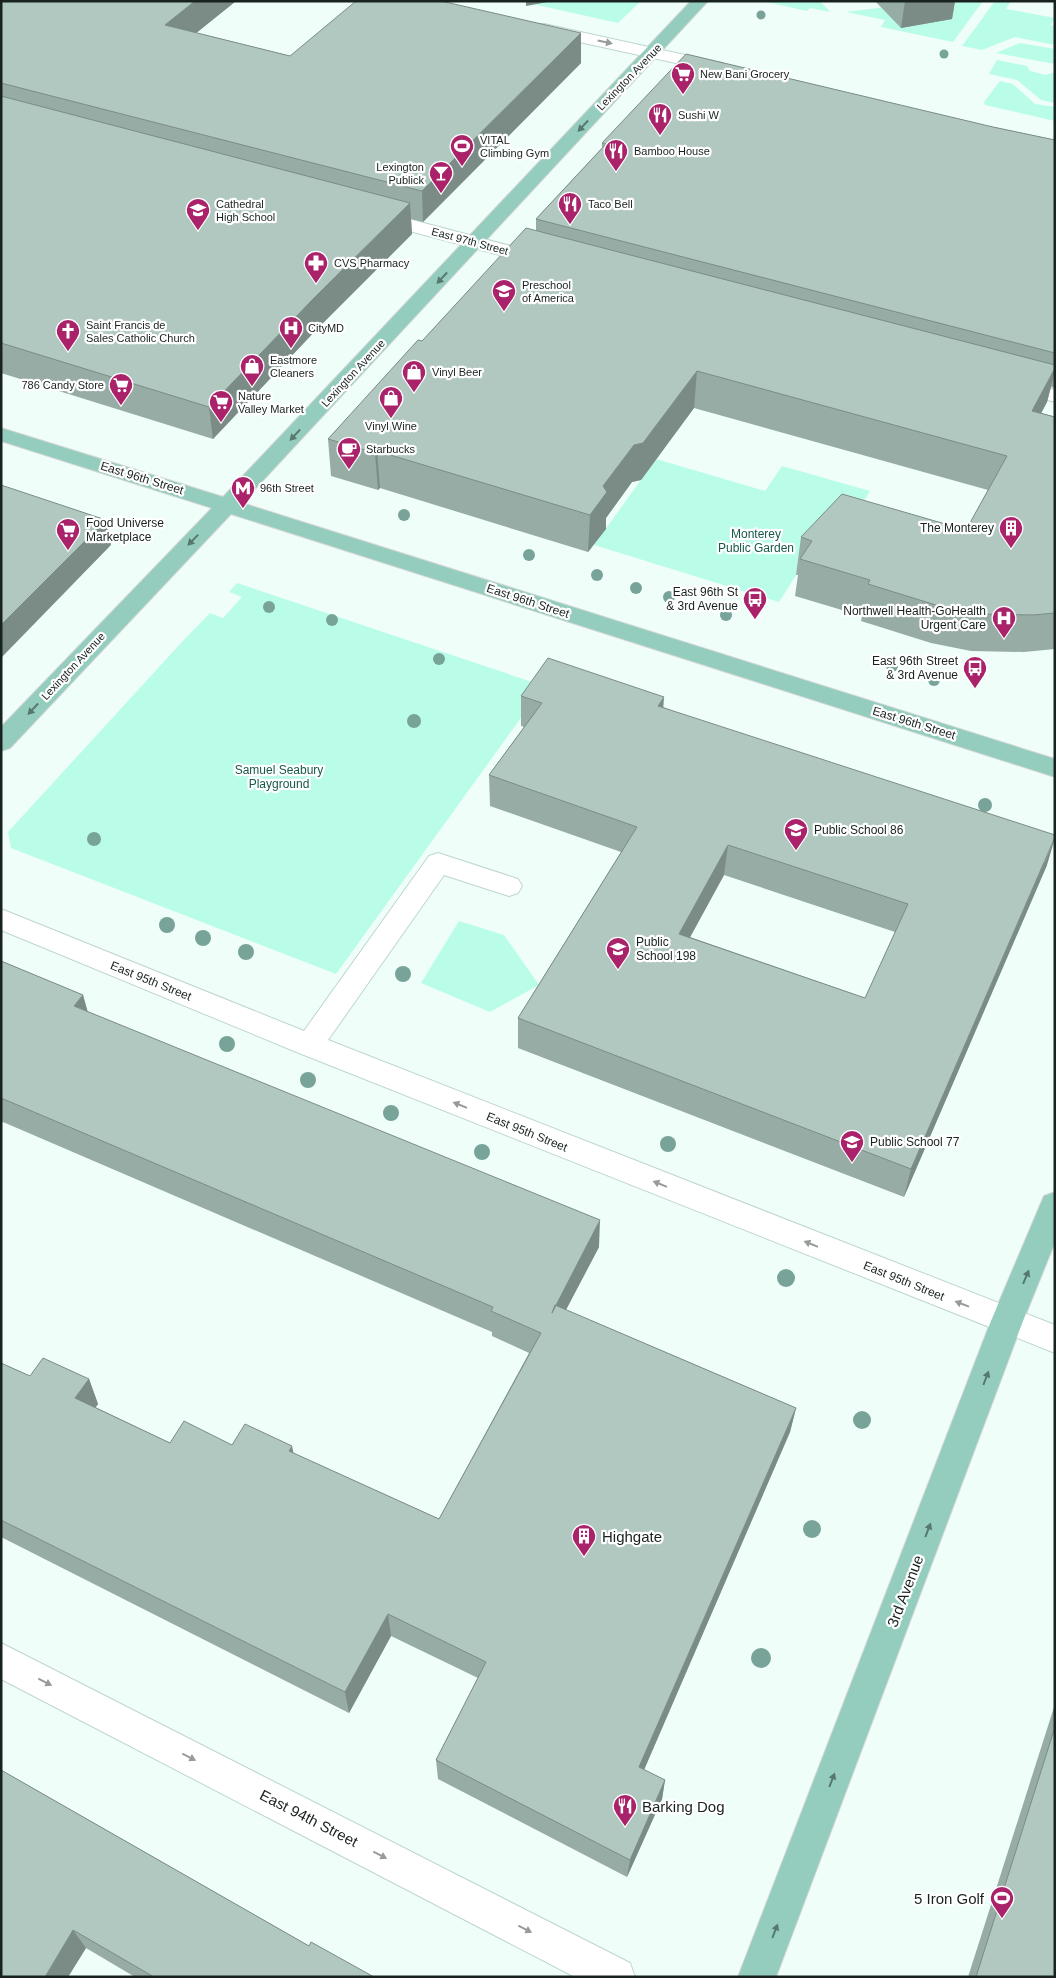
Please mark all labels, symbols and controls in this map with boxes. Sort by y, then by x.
one-way arrow [597,38,612,46]
street label: Lexington Avenue [594,41,664,113]
supermarket icon: New Bani Grocery [670,61,696,95]
place label: New Bani Grocery [700,68,790,80]
restaurant icon: Sushi W [647,102,673,136]
place label: Sushi W [678,109,720,121]
one-way arrow [577,119,589,131]
sports icon: VITAL Climbing Gym [449,133,475,167]
place label: VITAL Climbing Gym [480,134,549,159]
restaurant icon: Bamboo House [603,138,629,172]
place label: Bamboo House [634,145,710,157]
bar icon: Lexington Publick [428,160,454,194]
place label: Lexington Publick [376,161,424,186]
restaurant icon: Taco Bell [557,191,583,225]
school or university icon: Cathedral High School [185,197,211,231]
place label: Cathedral High School [216,198,275,223]
place label: Taco Bell [588,198,633,210]
street label: East 97th Street [430,225,510,257]
pharmacy icon: CVS Pharmacy [303,250,329,284]
place label: CVS Pharmacy [334,257,410,269]
one-way arrow [436,271,448,283]
school or university icon: Preschool of America [491,278,517,312]
place label: Preschool of America [522,279,575,304]
hospital icon: CityMD [278,315,304,349]
church icon: Saint Francis de Sales Catholic Church [55,318,81,352]
place label: Saint Francis de Sales Catholic Church [86,319,195,344]
place label: CityMD [308,322,344,334]
street label: Lexington Avenue [319,337,387,409]
shop icon: Eastmore Cleaners [239,353,265,387]
place label: Eastmore Cleaners [270,354,317,379]
shop icon: Vinyl Beer [401,359,427,393]
place label: Vinyl Beer [432,366,482,378]
supermarket icon: 786 Candy Store [108,372,134,406]
place label: 786 Candy Store [21,379,104,391]
shop icon: Vinyl Wine [378,385,404,419]
supermarket icon: Nature Valley Market [208,389,234,423]
place label: Nature Valley Market [238,390,304,415]
place label: Vinyl Wine [365,420,417,432]
one-way arrow [289,428,301,440]
cafe icon: Starbucks [336,436,362,470]
place label: Starbucks [366,443,415,455]
street label: East 96th Street [99,459,186,497]
metro station icon: 96th Street [230,475,256,509]
place label: 96th Street [260,482,314,494]
building icon: The Monterey [998,515,1024,549]
place label: Food Universe Marketplace [86,516,164,544]
supermarket icon: Food Universe Marketplace [55,517,81,551]
place label: The Monterey [920,521,994,535]
park label: Monterey Public Garden [718,527,794,555]
one-way arrow [187,534,199,546]
street label: East 96th Street [485,581,572,621]
place label: East 96th St & 3rd Avenue [666,585,739,613]
bus stop icon: East 96th St & 3rd Avenue [742,586,768,620]
place label: Northwell Health-GoHealth Urgent Care [843,604,986,632]
hospital icon: Northwell Health-GoHealth Urgent Care [991,605,1017,639]
street label: Lexington Avenue [39,630,107,702]
place label: East 96th Street & 3rd Avenue [872,654,959,682]
bus stop icon: East 96th Street & 3rd Avenue [962,655,988,689]
one-way arrow [27,702,39,714]
street label: East 96th Street [871,704,958,742]
park label: Samuel Seabury Playground [235,763,323,791]
school or university icon: Public School 86 [783,817,809,851]
place label: Public School 86 [814,823,904,837]
place label: Public School 198 [636,935,696,963]
school or university icon: Public School 198 [605,936,631,970]
street label: East 95th Street [108,958,194,1004]
one-way arrow [452,1101,467,1109]
street label: East 95th Street [484,1109,570,1155]
school or university icon: Public School 77 [839,1129,865,1163]
place label: Public School 77 [870,1135,960,1149]
one-way arrow [652,1180,667,1188]
one-way arrow [803,1240,818,1248]
street label: East 95th Street [861,1258,947,1304]
one-way arrow [1023,1269,1031,1284]
one-way arrow [955,1299,969,1307]
one-way arrow [982,1370,990,1385]
one-way arrow [925,1522,932,1537]
building icon: Highgate [571,1523,597,1557]
place label: Highgate [602,1528,662,1545]
street label: 3rd Avenue [884,1553,926,1629]
one-way arrow [37,1678,52,1686]
one-way arrow [182,1753,196,1761]
one-way arrow [829,1772,837,1787]
street label: East 94th Street [257,1786,362,1850]
restaurant icon: Barking Dog [612,1793,638,1827]
place label: Barking Dog [642,1798,725,1815]
one-way arrow [373,1851,387,1859]
sports icon: 5 Iron Golf [989,1885,1015,1919]
place label: 5 Iron Golf [914,1890,985,1907]
one-way arrow [771,1924,779,1939]
one-way arrow [517,1925,532,1933]

